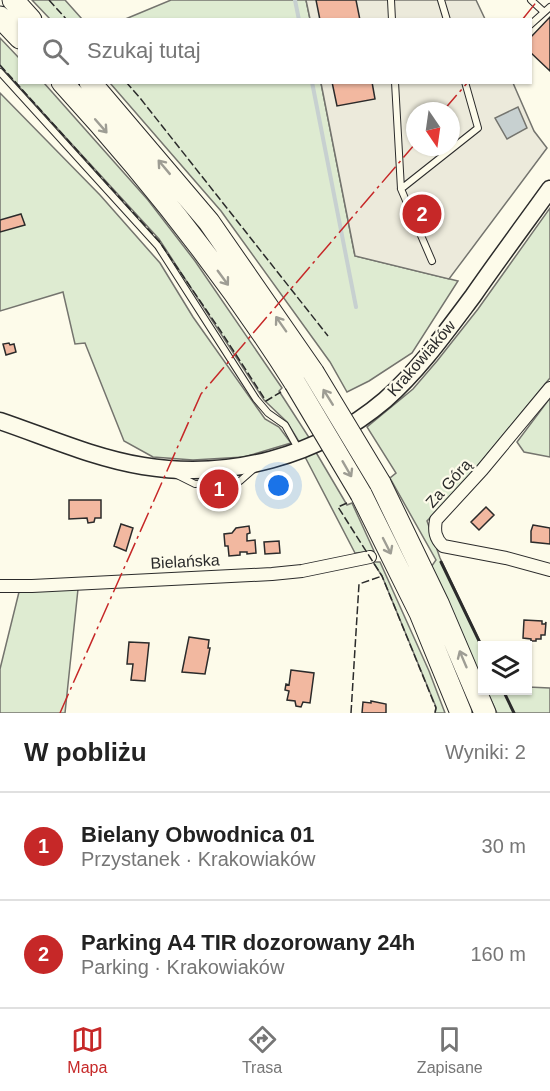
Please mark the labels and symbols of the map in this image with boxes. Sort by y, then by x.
north arrow [406,102,460,156]
one-way arrow [94,118,108,133]
one-way arrow [157,160,171,175]
pin: 2 [402,192,442,236]
one-way arrow [217,269,229,286]
one-way arrow [275,316,287,332]
street label: Krakowiaków [384,317,459,399]
one-way arrow [322,389,334,406]
street label: Za Górą [422,456,474,511]
one-way arrow [341,460,353,477]
pin: 1 [200,466,238,512]
your location [264,471,293,500]
one-way arrow [382,537,394,555]
street label: Bielańska [150,551,220,572]
one-way arrow [457,650,468,668]

